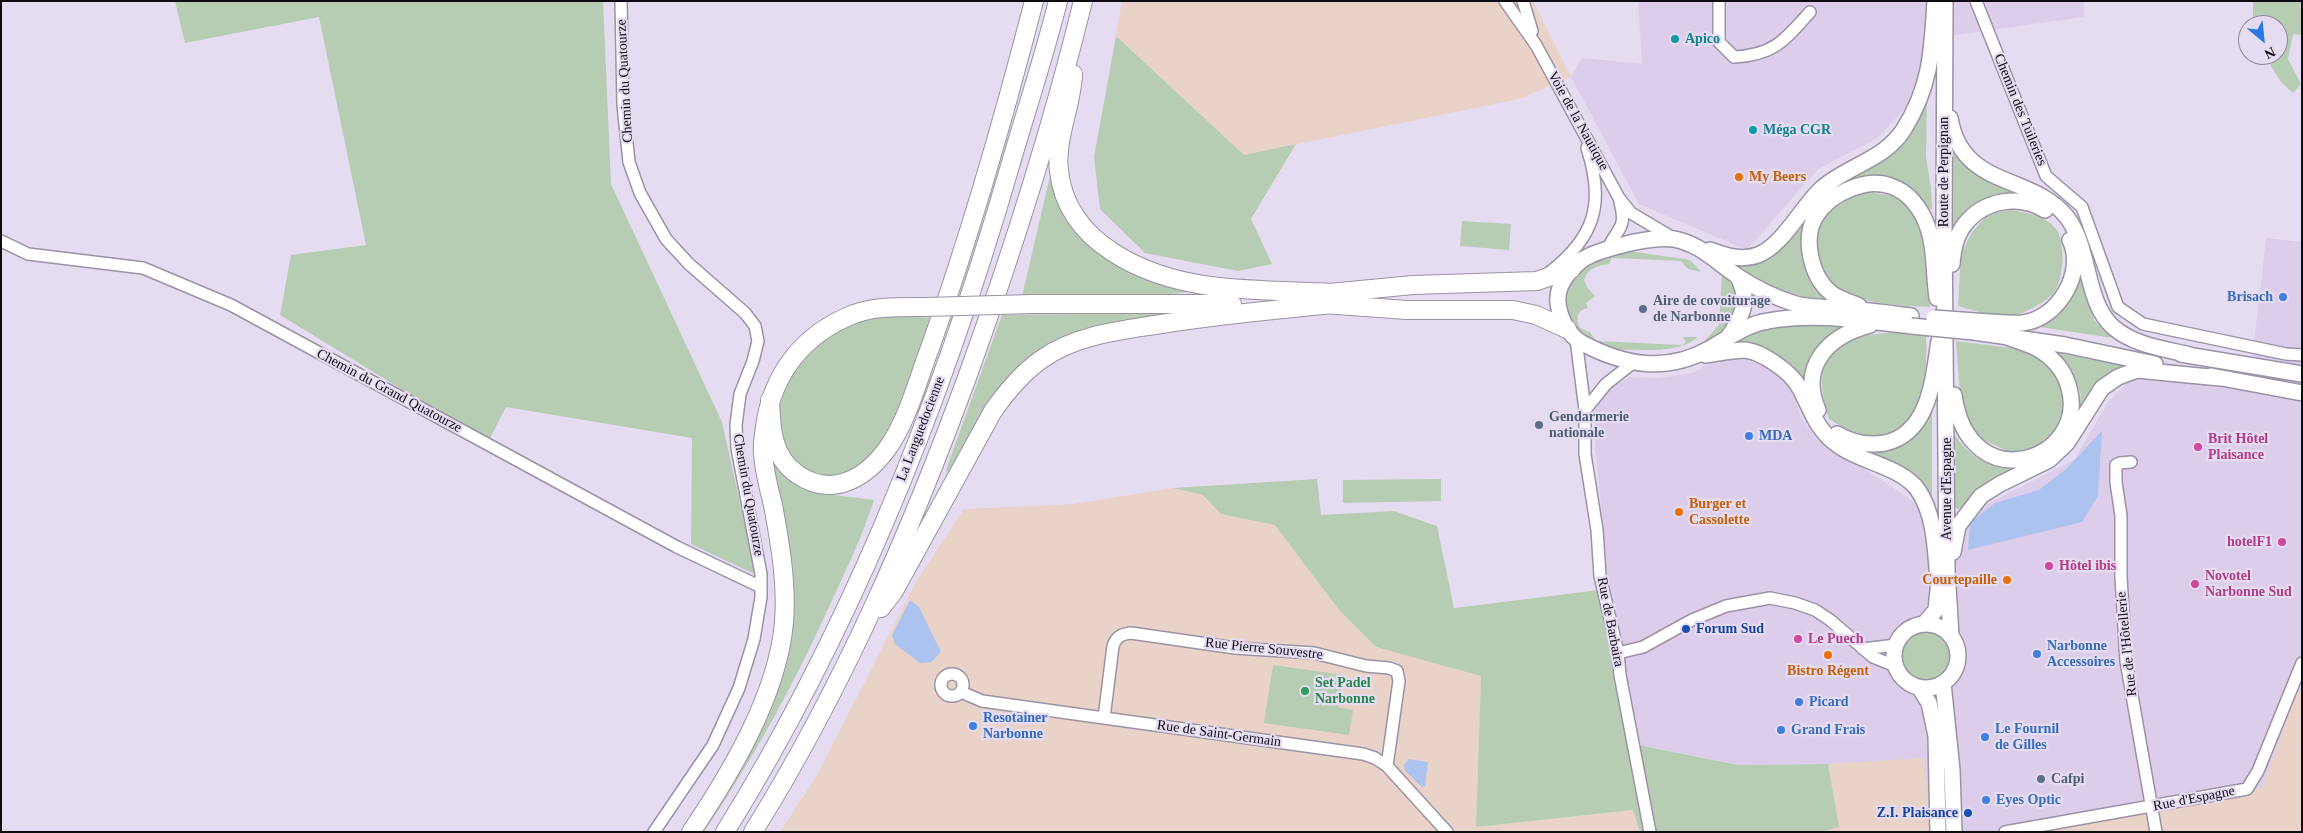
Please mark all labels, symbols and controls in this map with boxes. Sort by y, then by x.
north arrow [2238,15,2288,65]
street label: Chemin du Quatourze [613,19,637,143]
place label: Apico [1685,31,1720,47]
marker: Apico [1669,33,1681,45]
text: N [2262,44,2278,62]
street label: Chemin des Tuileries [1990,52,2050,168]
street label: Voie de la Nautique [1544,69,1612,173]
street label: Route de Perpignan [1936,117,1952,227]
place label: Méga CGR [1763,122,1831,138]
marker: Méga CGR [1747,124,1759,136]
place label: My Beers [1749,169,1806,185]
marker: My Beers [1733,171,1745,183]
place label: Brisach [2227,289,2273,305]
marker: Brisach [2277,291,2289,303]
place label: Aire de covoiturage de Narbonne [1653,293,1770,326]
marker: Aire de covoiturage de Narbonne [1637,303,1649,315]
street label: Chemin du Grand Quatourze [313,346,465,436]
street label: La Languedocienne [893,374,949,484]
place label: Gendarmerie nationale [1549,409,1629,442]
marker: Gendarmerie nationale [1533,419,1545,431]
place label: MDA [1759,428,1792,444]
marker: MDA [1743,430,1755,442]
place label: Brit Hôtel Plaisance [2208,431,2268,464]
street label: Chemin du Quatourze [729,433,767,557]
street label: Avenue d'Espagne [1939,438,1955,540]
marker: Brit Hôtel Plaisance [2192,441,2204,453]
place label: Burger et Cassolette [1689,496,1750,528]
marker: Burger et Cassolette [1673,506,1685,518]
place label: hotelF1 [2227,534,2272,550]
marker: hotelF1 [2276,536,2288,548]
place label: Hôtel ibis [2059,558,2116,574]
marker: Hôtel ibis [2043,560,2055,572]
place label: Novotel Narbonne Sud [2205,568,2292,600]
place label: Courtepaille [1922,572,1997,588]
marker: Courtepaille [2001,574,2013,586]
street label: Rue de Barbaira [1593,576,1627,668]
marker: Novotel Narbonne Sud [2189,578,2201,590]
street label: Rue de l'Hôtellerie [2113,591,2141,697]
place label: Forum Sud [1696,621,1764,637]
marker: Forum Sud [1680,623,1692,635]
place label: Le Puech [1808,631,1864,647]
marker: Le Puech [1792,633,1804,645]
street label: Rue Pierre Souvestre [1204,634,1324,664]
place label: Narbonne Accessoires [2047,638,2115,670]
marker: Narbonne Accessoires [2031,648,2043,660]
marker: Bistro Régent [1822,649,1834,661]
place label: Bistro Régent [1787,663,1869,679]
place label: Set Padel Narbonne [1315,675,1375,708]
marker: Set Padel Narbonne [1299,685,1311,697]
place label: Picard [1809,694,1849,710]
marker: Picard [1793,696,1805,708]
place label: Resotainer Narbonne [983,710,1048,742]
street label: Rue de Saint-Germain [1156,717,1282,751]
marker: Resotainer Narbonne [967,720,979,732]
place label: Le Fournil de Gilles [1995,721,2059,754]
place label: Grand Frais [1791,722,1865,738]
marker: Grand Frais [1775,724,1787,736]
marker: Le Fournil de Gilles [1979,731,1991,743]
place label: Cafpi [2051,771,2084,787]
marker: Cafpi [2035,773,2047,785]
street label: Rue d'Espagne [2152,783,2236,815]
place label: Eyes Optic [1996,792,2061,808]
marker: Eyes Optic [1980,794,1992,806]
place label: Z.I. Plaisance [1877,805,1958,821]
marker: Z.I. Plaisance [1962,807,1974,819]

